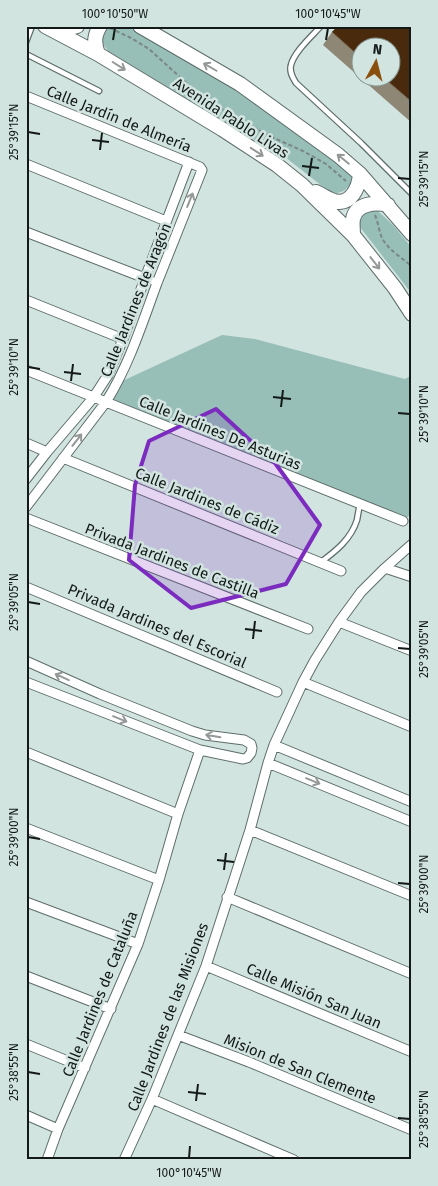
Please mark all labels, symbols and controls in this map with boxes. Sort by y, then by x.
text: 100°10'50"W [82,7,148,21]
text: 100°10'45"W [295,7,361,21]
north arrow [350,38,400,88]
text: N [372,41,383,59]
one-way arrow [203,61,217,71]
one-way arrow [111,62,125,72]
street label: Avenida Pablo Livas [170,74,292,162]
street label: Calle Jardín de Almería [44,82,194,156]
text: 25°39'15"N [7,104,21,160]
one-way arrow [250,147,264,157]
text: 25°39'15"N [417,151,431,207]
one-way arrow [337,154,350,165]
one-way arrow [187,192,196,207]
street label: Calle Jardines de Aragón [97,220,175,380]
one-way arrow [369,256,380,269]
text: 25°39'10"N [7,338,21,396]
text: 25°39'10"N [417,385,431,443]
street label: Calle Jardines De Asturias [136,392,304,474]
one-way arrow [72,433,82,447]
street label: Calle Jardines de Cádiz [132,464,282,538]
street label: Privada Jardines de Castilla [82,519,262,603]
text: 25°39'05"N [7,573,21,631]
street label: Privada Jardines del Escorial [65,580,250,672]
text: 25°39'05"N [417,620,431,678]
one-way arrow [55,671,70,681]
one-way arrow [112,715,128,724]
one-way arrow [205,731,221,741]
one-way arrow [305,777,320,786]
text: 25°39'00"N [7,807,21,867]
text: 25°39'00"N [417,854,431,914]
street label: Calle Jardines de Cataluña [58,908,142,1080]
street label: Calle Jardines de las Misiones [124,920,212,1114]
street label: Calle Misión San Juan [244,959,384,1033]
street label: Mision de San Clemente [221,1030,379,1108]
text: 25°38'55"N [7,1043,21,1101]
text: 25°38'55"N [417,1090,431,1148]
text: 100°10'45"W [156,1166,222,1180]

